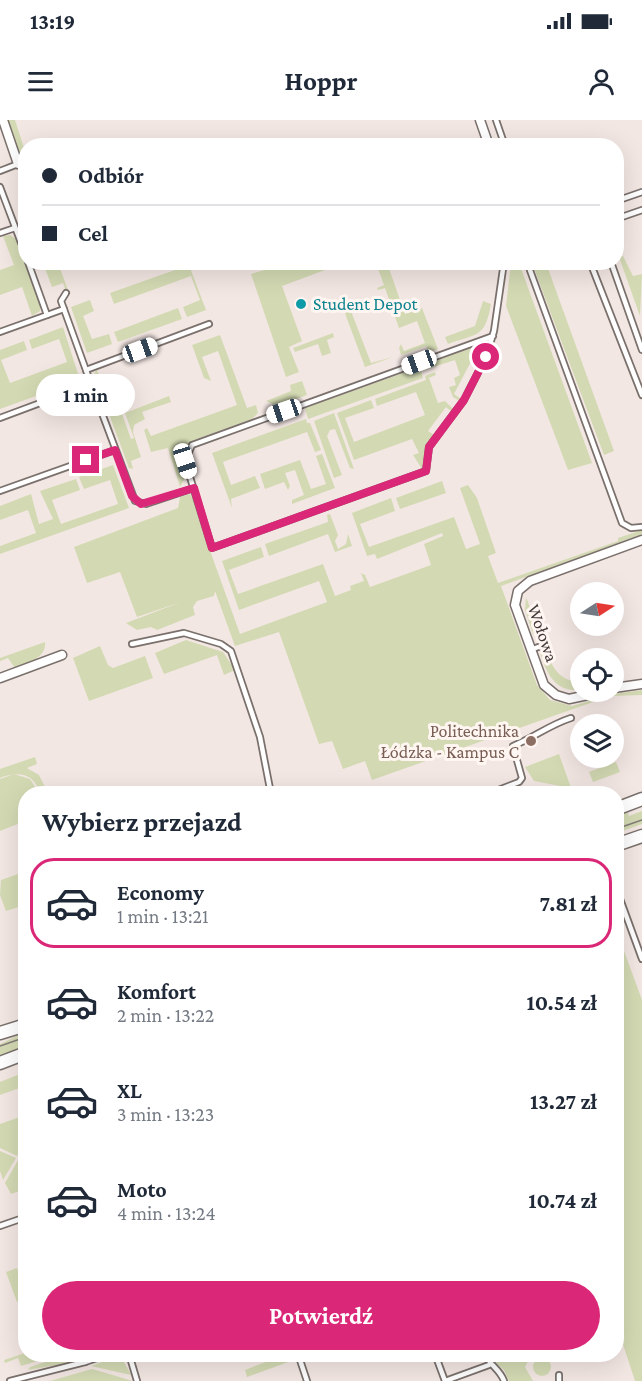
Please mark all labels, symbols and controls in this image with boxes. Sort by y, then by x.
text: 13:19 [30,9,75,34]
icon: menu [24,65,57,98]
icon: person [585,65,618,98]
text: Hoppr [284,66,358,96]
text: Odbiór [78,163,144,188]
text: Cel [78,221,108,246]
place label: Student Depot [313,294,419,314]
marker: Student Depot [294,297,308,311]
car [120,335,160,365]
route start [472,343,499,370]
car [399,347,439,377]
callout: 1 min [36,373,136,415]
text: 1 min [63,384,108,406]
car [264,397,304,425]
car [171,441,199,481]
route end [72,446,99,473]
north arrow [570,582,624,636]
map controls [570,582,624,768]
street label: Wołowa [524,601,562,665]
button: locate [570,648,624,702]
button: layers [570,714,624,768]
place label: Politechnika Łódzka - Kampus C [381,721,519,762]
marker: Politechnika Łódzka - Kampus C [524,734,538,748]
text: Wybierz przejazd [42,807,242,837]
icon: car [45,876,99,930]
text: Economy [117,880,204,905]
text: 7.81 zł [540,891,597,916]
text: 1 min · 13:21 [117,905,209,927]
icon: car [45,975,99,1029]
text: Komfort [117,979,196,1004]
text: 10.54 zł [526,990,597,1015]
text: 2 min · 13:22 [117,1004,214,1026]
icon: car [45,1074,99,1128]
text: XL [117,1078,142,1103]
text: 13.27 zł [530,1089,597,1114]
text: 3 min · 13:23 [117,1103,214,1125]
icon: car [45,1173,99,1227]
text: Moto [117,1177,167,1202]
text: 10.74 zł [528,1188,597,1213]
text: 4 min · 13:24 [117,1202,216,1224]
button: Potwierdź [42,1281,600,1350]

